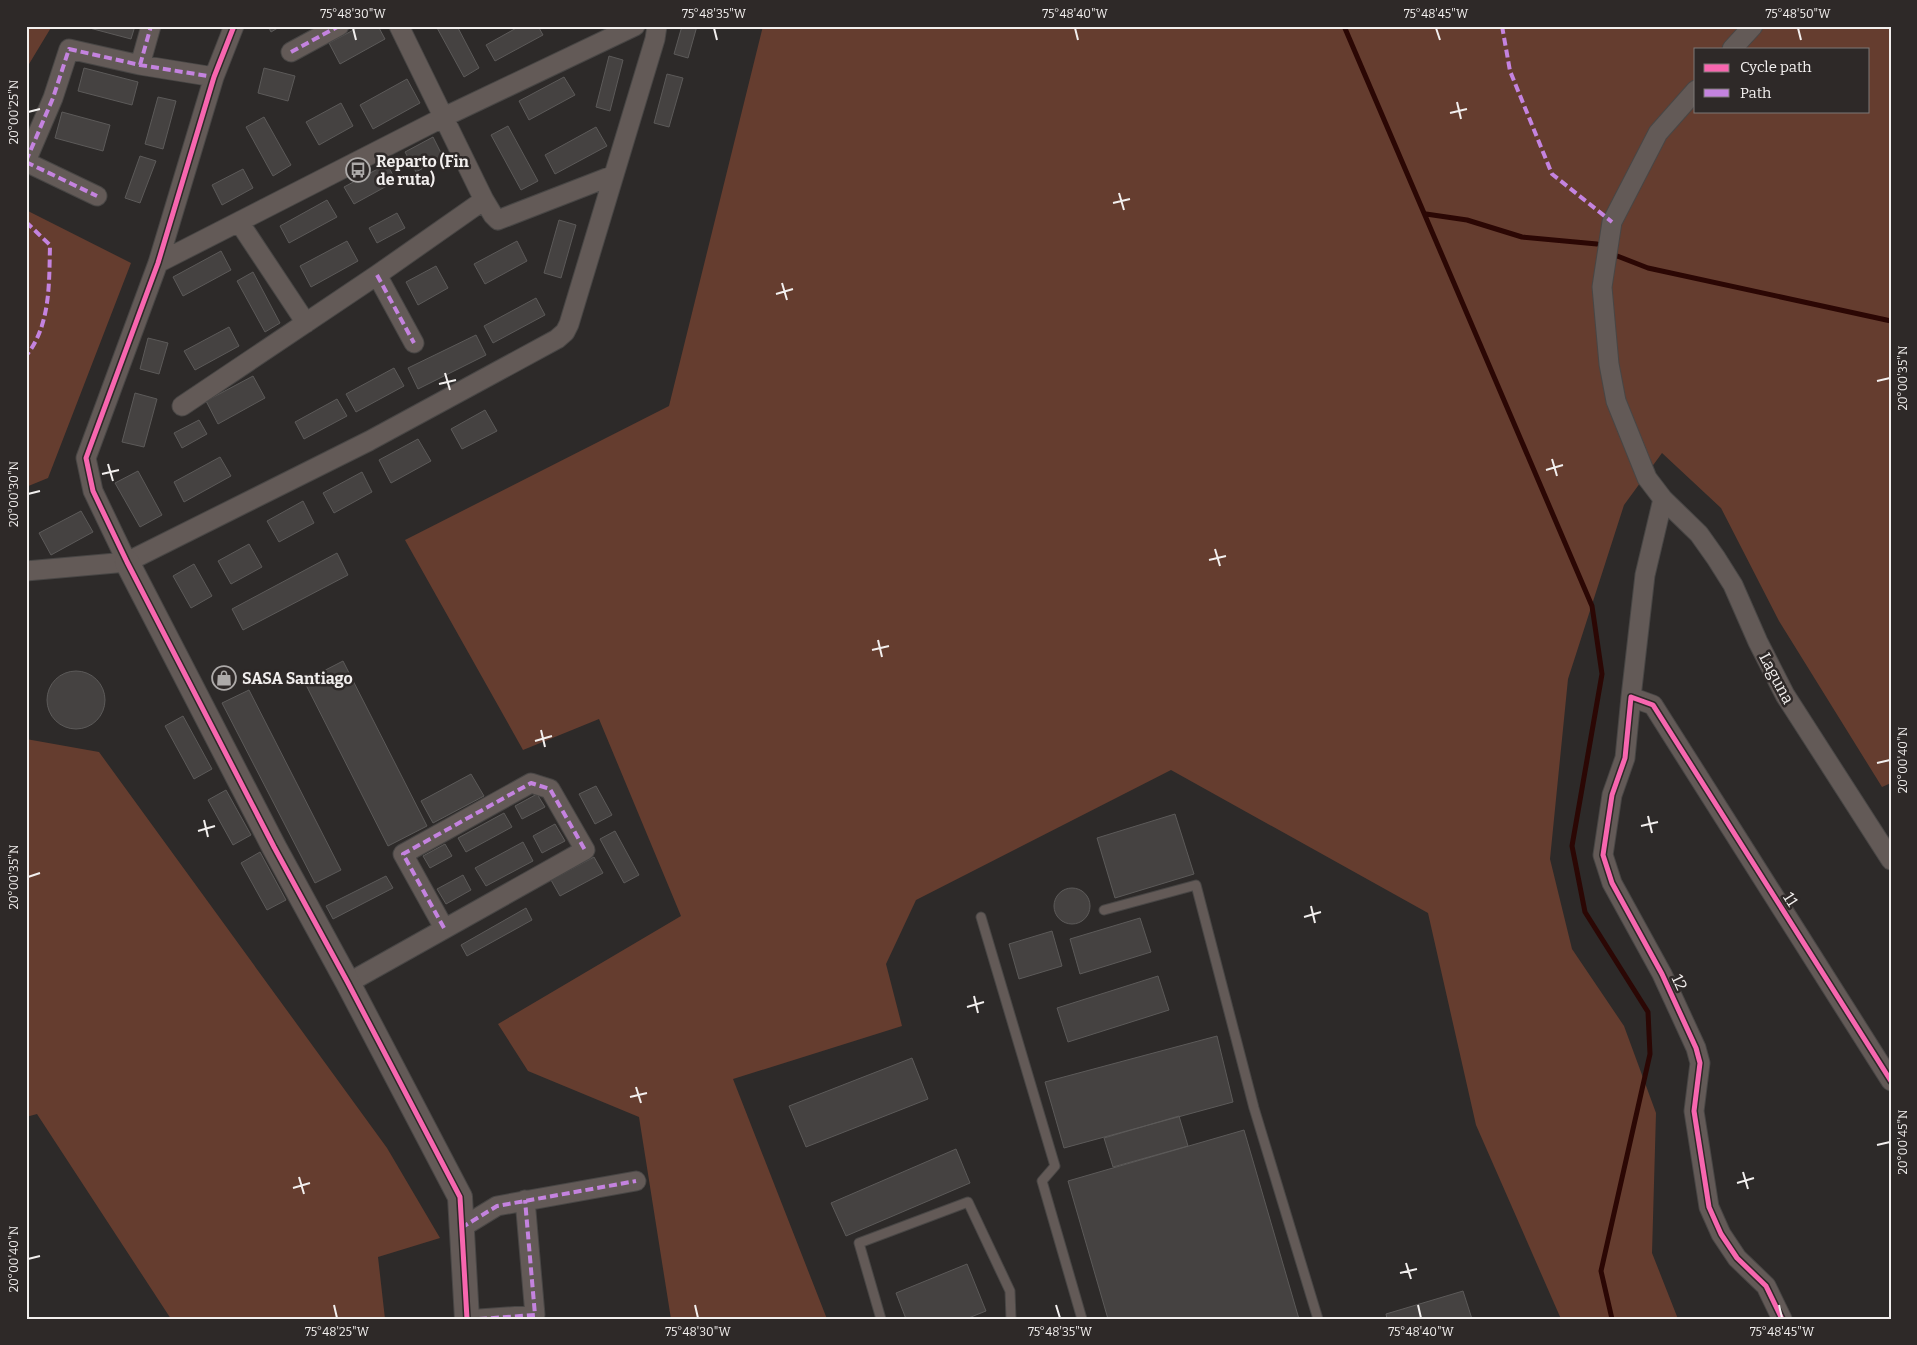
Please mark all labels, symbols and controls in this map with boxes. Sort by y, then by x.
text: 75°48'30"W [320,7,386,21]
text: 75°48'35"W [682,7,747,21]
text: 75°48'40"W [1042,7,1109,21]
text: 75°48'45"W [1404,7,1469,21]
text: 75°48'50"W [1765,7,1831,21]
legend [1694,48,1870,112]
text: Cycle path [1740,58,1812,76]
text: 20°00'25"N [7,79,21,144]
text: Path [1740,84,1772,102]
place label: Reparto (Fin de ruta) [376,152,470,189]
bus stop icon: Reparto (Fin de ruta) [345,157,371,183]
text: 20°00'35"N [1896,345,1910,410]
text: 20°00'30"N [7,460,21,527]
street label: Laguna [1755,649,1798,707]
shop icon: SASA Santiago [211,665,237,691]
place label: SASA Santiago [242,669,353,688]
text: 20°00'40"N [1896,726,1910,793]
text: 20°00'35"N [7,844,21,909]
street label: 11 [1779,889,1802,910]
street label: 12 [1668,971,1691,993]
text: 20°00'45"N [1896,1109,1910,1175]
text: 20°00'40"N [7,1225,21,1292]
text: 75°48'25"W [305,1325,370,1339]
text: 75°48'30"W [665,1325,731,1339]
text: 75°48'35"W [1028,1325,1093,1339]
text: 75°48'40"W [1388,1325,1455,1339]
text: 75°48'45"W [1750,1325,1815,1339]

